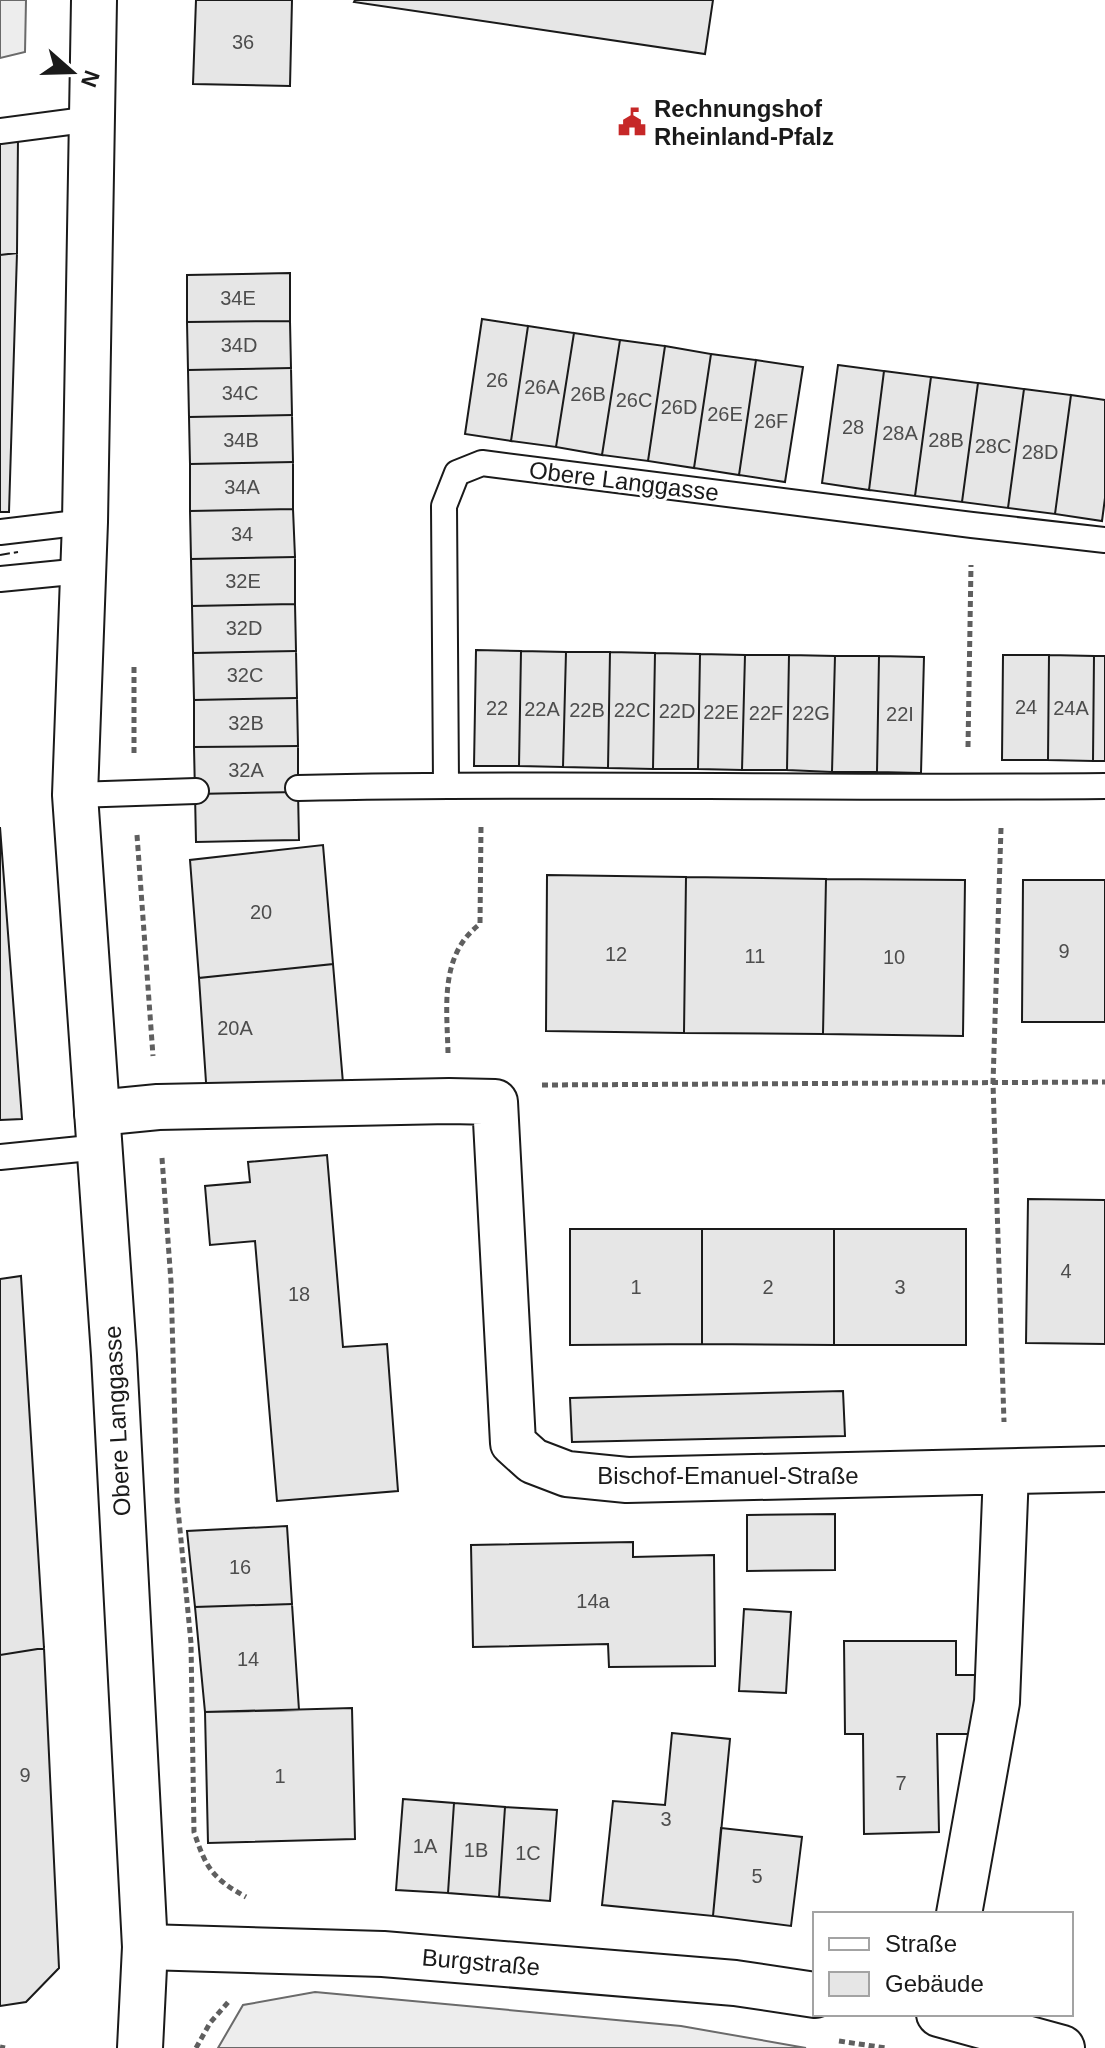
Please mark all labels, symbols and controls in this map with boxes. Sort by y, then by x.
house number: 36 [232,31,254,53]
north arrow [32,32,112,112]
text: N [76,67,105,90]
place label: Rechnungshof Rheinland-Pfalz [654,95,834,150]
public building icon: Rechnungshof Rheinland-Pfalz [617,107,647,137]
house number: 34E [220,287,256,309]
house number: 34D [221,334,257,356]
house number: 26 [486,369,508,391]
house number: 26A [524,376,560,398]
house number: 34C [222,382,258,404]
house number: 26B [570,383,606,405]
house number: 26C [616,389,652,411]
house number: 26D [661,396,697,418]
house number: 26E [707,403,743,425]
house number: 26F [754,410,788,432]
house number: 28 [842,416,864,438]
house number: 28A [882,422,918,444]
house number: 34B [223,429,259,451]
house number: 28B [928,429,964,451]
house number: 28C [975,435,1011,457]
house number: 28D [1022,441,1058,463]
street label: Obere Langgasse [528,456,720,506]
house number: 34A [224,476,260,498]
house number: 34 [231,523,253,545]
house number: 32E [225,570,261,592]
house number: 32D [226,617,262,639]
house number: 32C [227,664,263,686]
house number: 24 [1015,696,1037,718]
house number: 22 [486,697,508,719]
house number: 24A [1053,697,1089,719]
house number: 22A [524,698,560,720]
house number: 22B [569,699,605,721]
house number: 22C [614,699,650,721]
house number: 22D [659,700,695,722]
house number: 22E [703,701,739,723]
house number: 22F [749,702,783,724]
house number: 22G [792,702,830,724]
house number: 22I [886,703,914,725]
house number: 32B [228,712,264,734]
house number: 32A [228,759,264,781]
house number: 20 [250,901,272,923]
house number: 9 [1058,940,1070,962]
house number: 12 [605,943,627,965]
house number: 11 [745,945,765,967]
house number: 10 [883,946,905,968]
house number: 20A [217,1017,253,1039]
house number: 4 [1060,1260,1072,1282]
house number: 1 [630,1276,642,1298]
house number: 2 [762,1276,774,1298]
house number: 3 [894,1276,906,1298]
house number: 18 [288,1283,310,1305]
street label: Obere Langgasse [99,1325,135,1517]
street label: Bischof-Emanuel-Straße [597,1462,859,1489]
house number: 16 [229,1556,251,1578]
house number: 14a [576,1590,611,1612]
house number: 14 [237,1648,259,1670]
house number: 9 [19,1764,31,1786]
house number: 1 [274,1765,286,1787]
house number: 7 [895,1772,907,1794]
house number: 3 [660,1808,672,1830]
house number: 1A [413,1835,438,1857]
house number: 1B [464,1839,488,1861]
house number: 1C [515,1842,541,1864]
house number: 5 [751,1865,763,1887]
legend [813,1912,1073,2016]
text: Straße [885,1930,957,1957]
street label: Burgstraße [421,1943,541,1981]
text: Gebäude [885,1970,984,1997]

